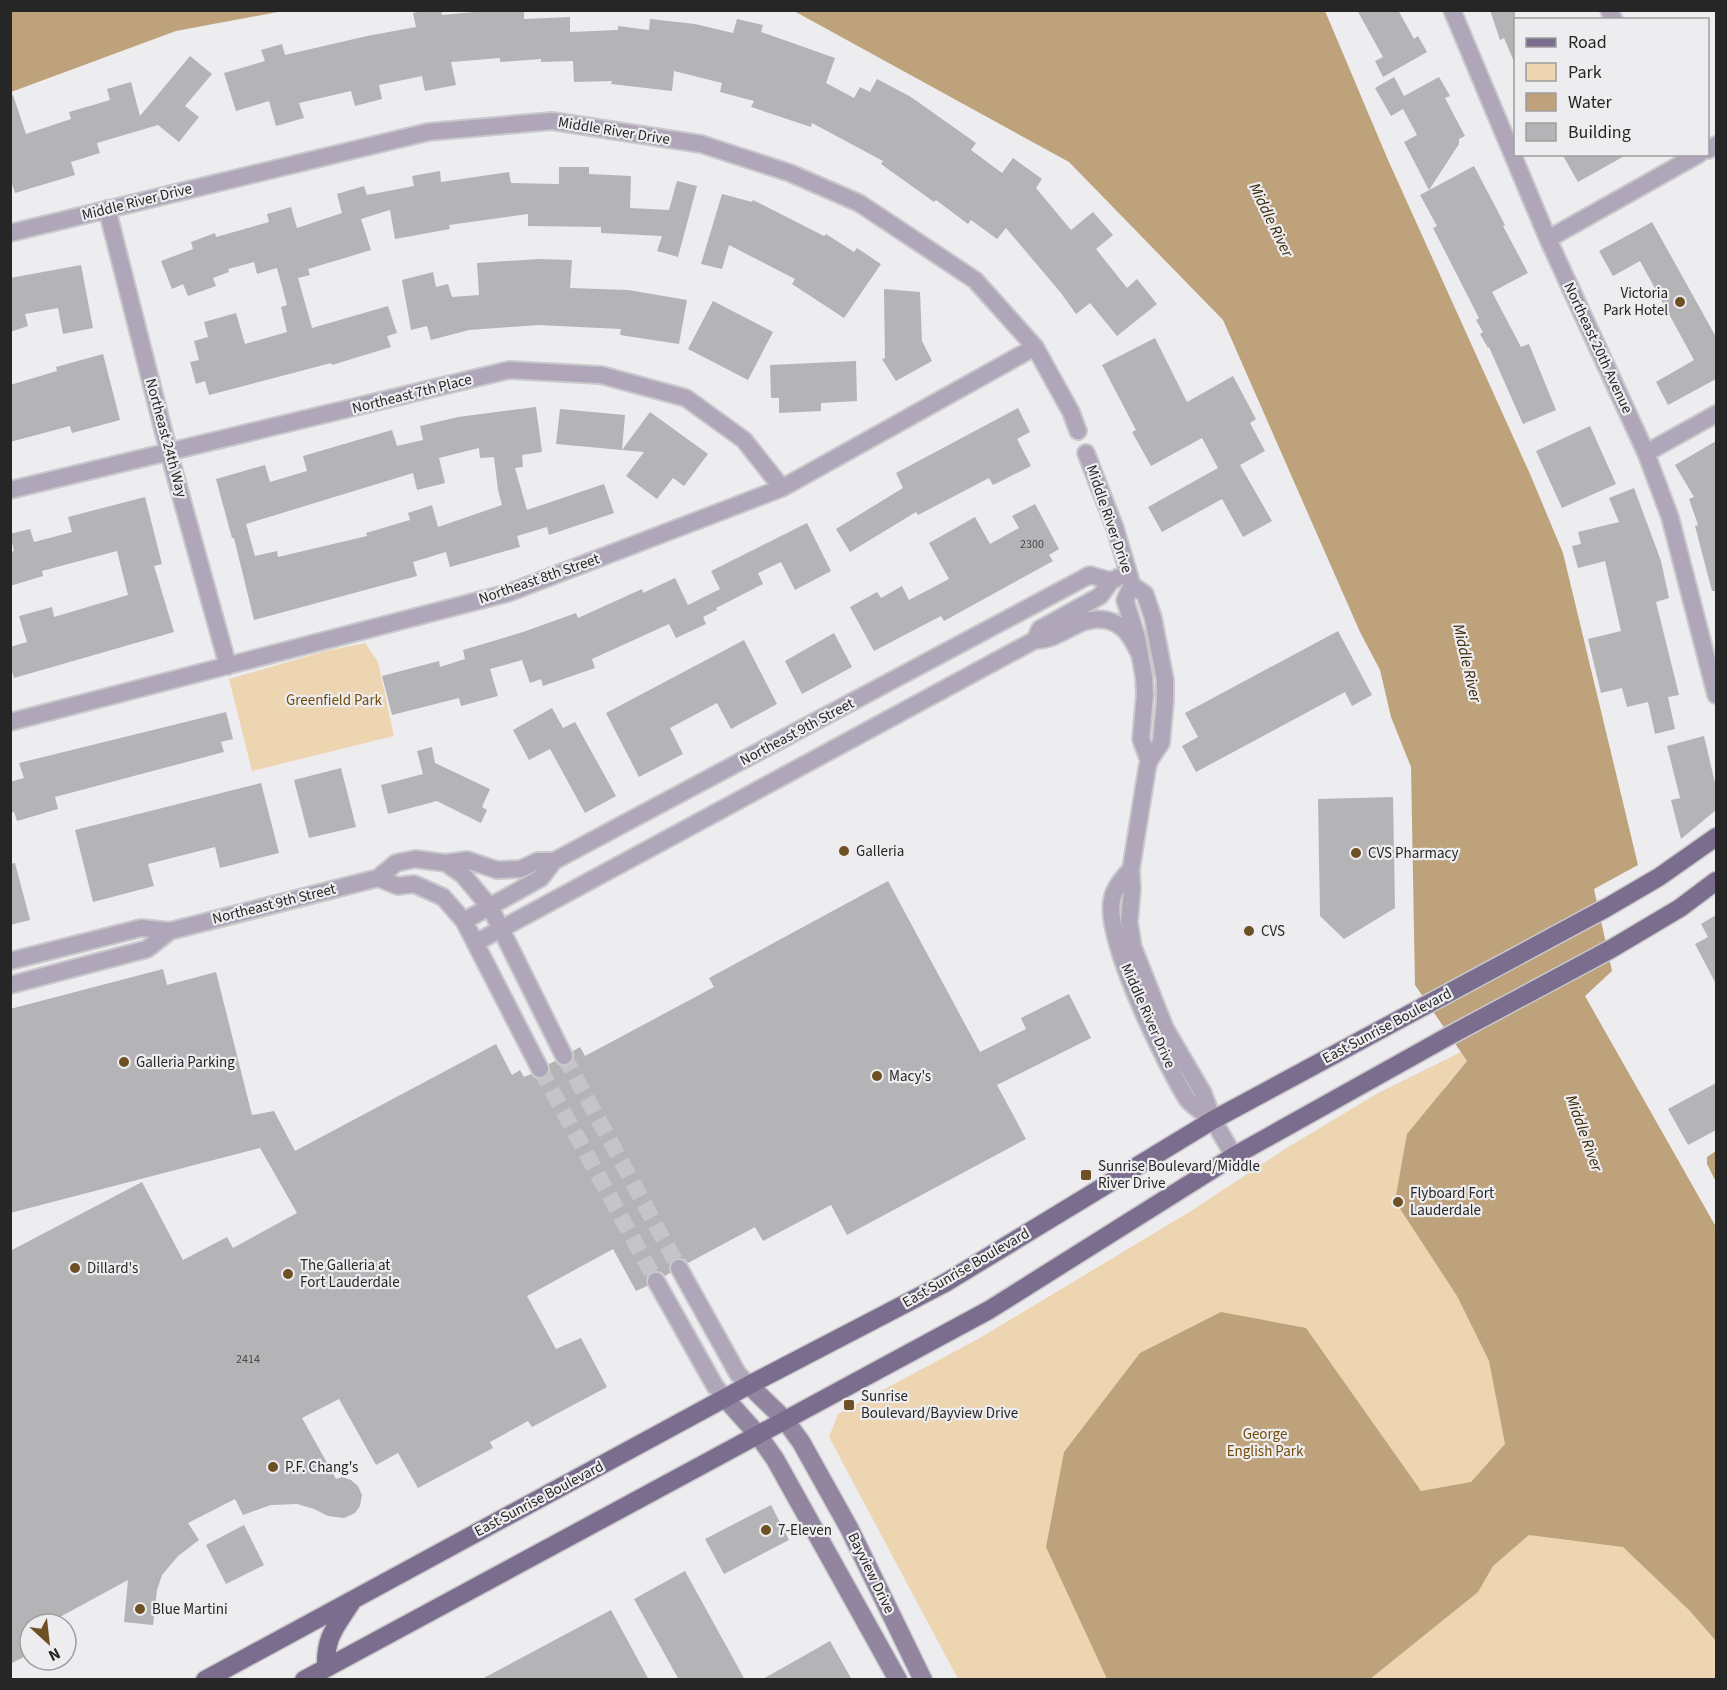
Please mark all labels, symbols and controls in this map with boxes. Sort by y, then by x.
legend [1514,18,1709,156]
text: Road [1568,30,1607,55]
text: Park [1568,60,1602,85]
text: Water [1568,90,1612,115]
street label: Middle River Drive [557,112,671,150]
text: Building [1568,120,1631,145]
street label: Middle River Drive [80,178,194,226]
water label: Middle River [1244,179,1299,262]
street label: Northeast 20th Avenue [1558,279,1638,417]
place label: Victoria Park Hotel [1603,283,1668,321]
marker: Victoria Park Hotel [1673,295,1687,309]
street label: Northeast 7th Place [350,369,474,419]
street label: Northeast 24th Way [140,376,192,500]
street label: Middle River Drive [1081,462,1137,576]
house number: 2300 [1020,536,1044,553]
street label: Northeast 8th Street [476,548,602,610]
water label: Middle River [1447,622,1487,706]
park label: Greenfield Park [286,690,383,711]
street label: Northeast 9th Street [736,693,858,771]
place label: Galleria [856,841,904,862]
place label: CVS Pharmacy [1368,843,1458,864]
marker: Galleria [837,844,851,858]
marker: CVS Pharmacy [1349,846,1363,860]
street label: Northeast 9th Street [210,879,338,929]
place label: CVS [1261,921,1285,942]
marker: CVS [1242,924,1256,938]
street label: Middle River Drive [1115,960,1181,1072]
street label: East Sunrise Boulevard [1319,983,1455,1069]
place label: Galleria Parking [136,1052,235,1073]
marker: Galleria Parking [117,1055,131,1069]
place label: Macy's [889,1066,931,1087]
marker: Macy's [870,1069,884,1083]
water label: Middle River [1560,1092,1609,1176]
place label: Sunrise Boulevard/Middle River Drive [1098,1156,1260,1194]
marker: Sunrise Boulevard/Middle River Drive [1079,1168,1093,1182]
place label: Flyboard Fort Lauderdale [1410,1183,1494,1221]
marker: Flyboard Fort Lauderdale [1391,1195,1405,1209]
street label: East Sunrise Boulevard [899,1223,1033,1313]
place label: The Galleria at Fort Lauderdale [300,1255,400,1293]
place label: Dillard's [87,1258,138,1279]
marker: Dillard's [68,1261,82,1275]
marker: The Galleria at Fort Lauderdale [281,1267,295,1281]
house number: 2414 [236,1351,260,1368]
place label: Sunrise Boulevard/Bayview Drive [861,1386,1018,1424]
marker: Sunrise Boulevard/Bayview Drive [842,1398,856,1412]
park label: George English Park [1227,1424,1304,1462]
street label: East Sunrise Boulevard [471,1456,607,1542]
place label: P.F. Chang's [285,1457,358,1478]
marker: P.F. Chang's [266,1460,280,1474]
place label: 7-Eleven [778,1520,832,1541]
marker: 7-Eleven [759,1523,773,1537]
street label: Bayview Drive [842,1529,900,1617]
place label: Blue Martini [152,1599,228,1620]
marker: Blue Martini [133,1602,147,1616]
north arrow [18,1612,78,1672]
text: N [45,1642,64,1667]

